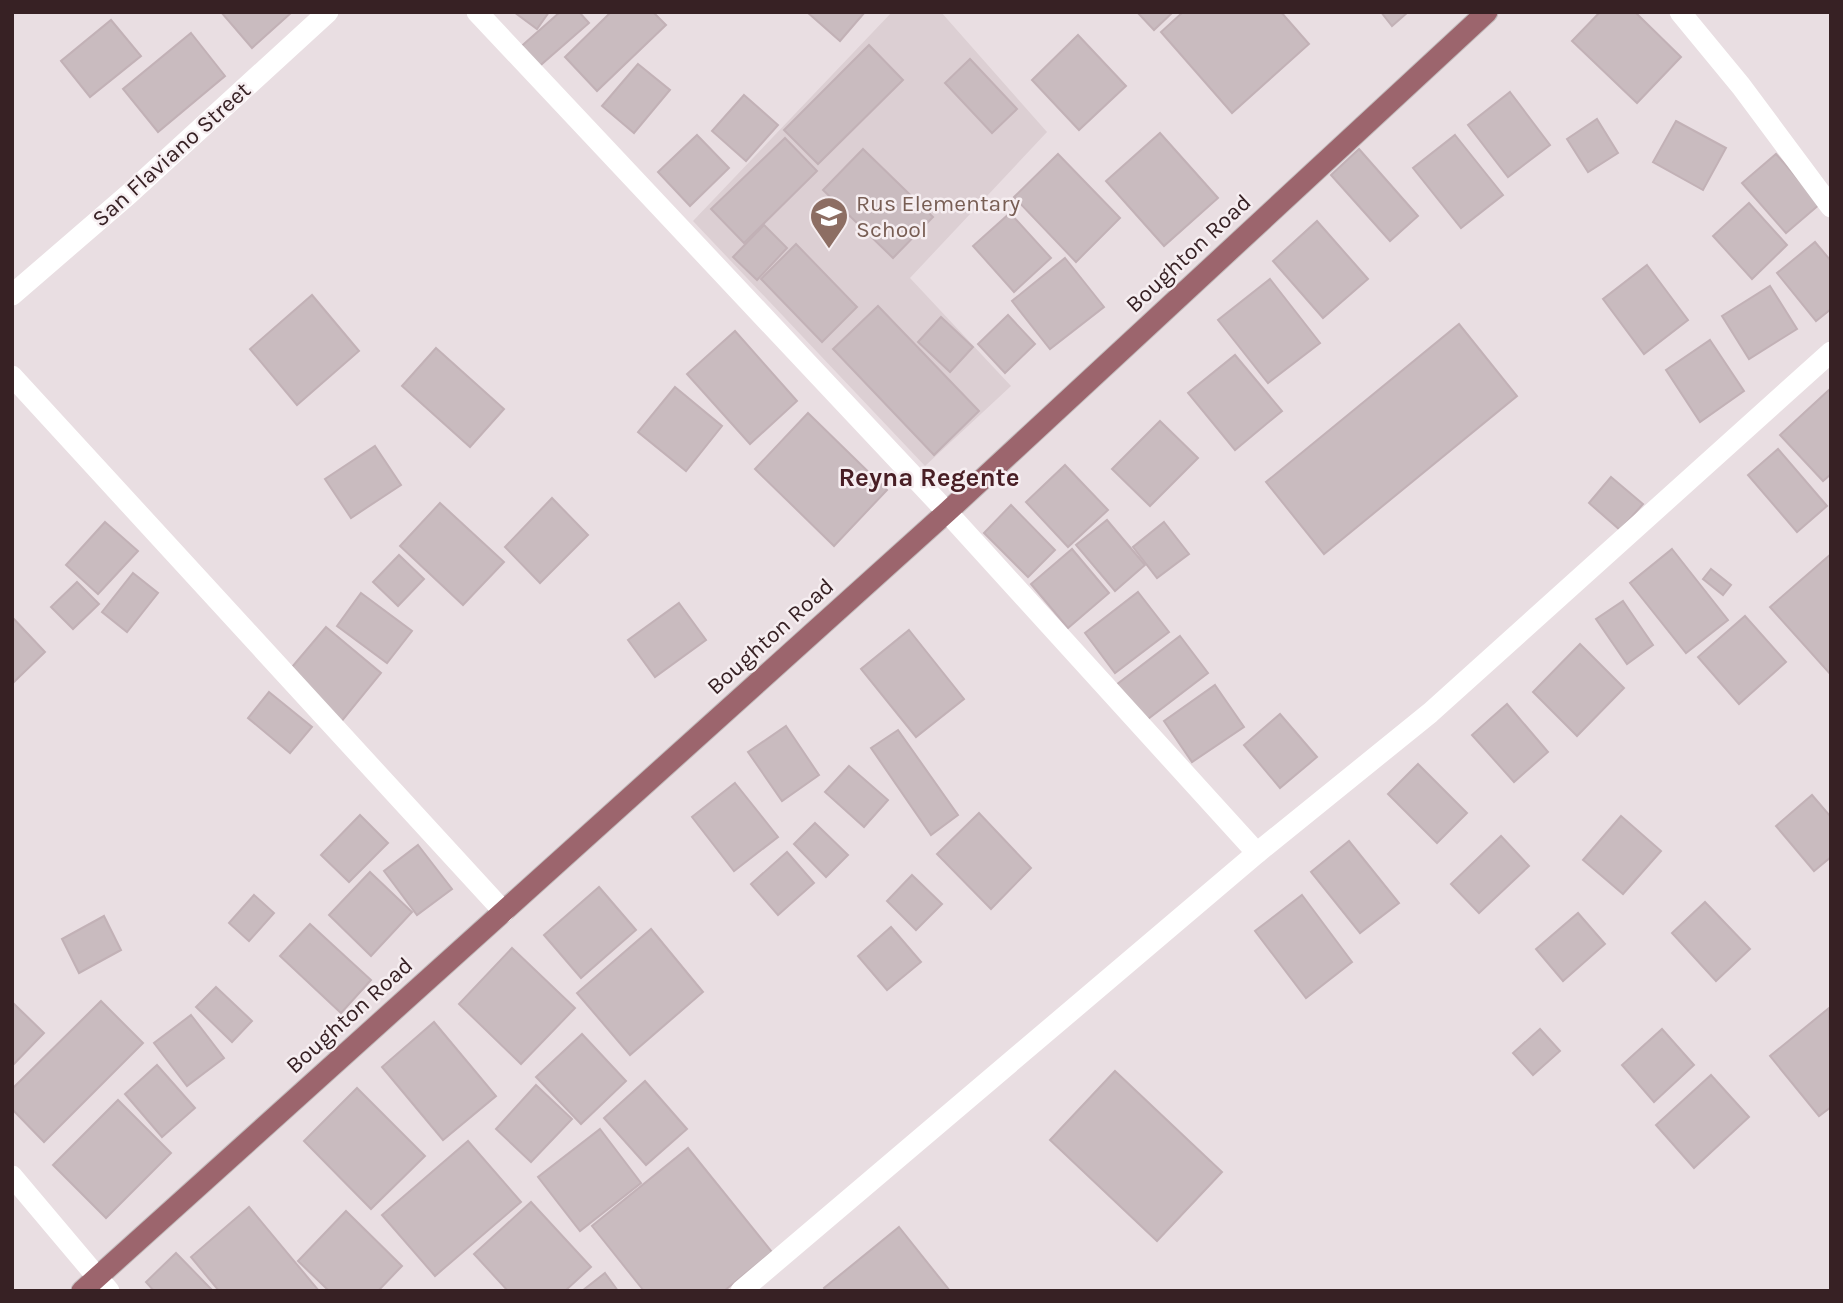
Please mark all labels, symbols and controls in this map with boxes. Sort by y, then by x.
street label: San Flaviano Street [87,76,256,232]
street label: Boughton Road [1120,189,1256,318]
place label: Rus Elementary School [856,190,1021,243]
school or university icon: Rus Elementary School [808,195,850,250]
district label: Reyna Regente [838,462,1020,493]
street label: Boughton Road [701,572,839,700]
street label: Boughton Road [280,951,418,1079]

